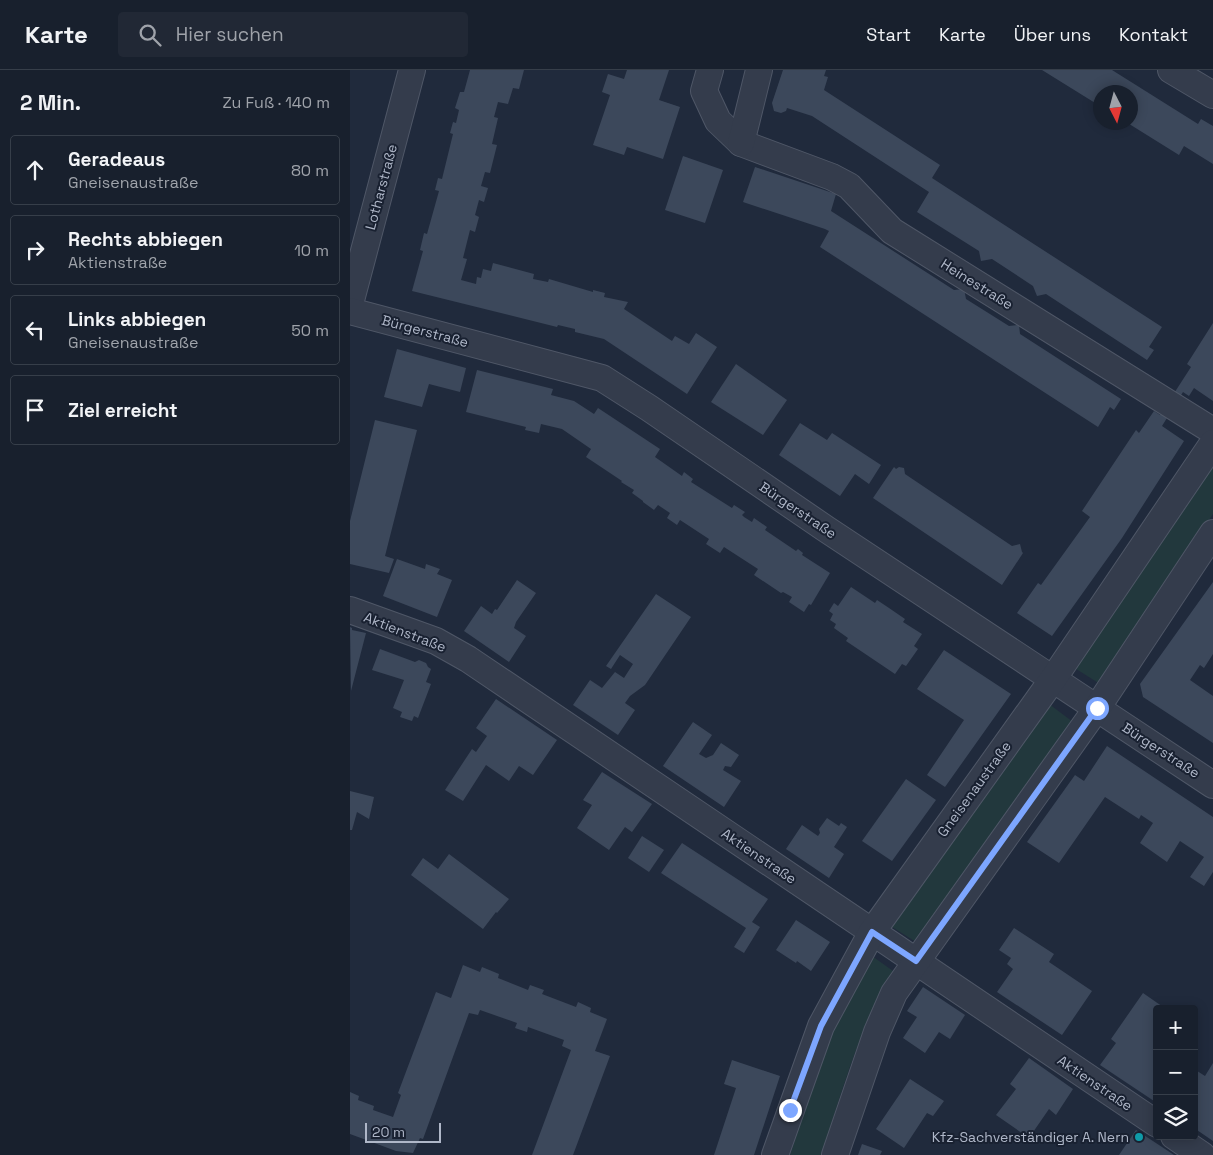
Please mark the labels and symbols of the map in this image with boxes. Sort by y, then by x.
north arrow [1093,85,1138,130]
street label: Lotharstraße [361,142,401,232]
street label: Heinestraße [938,255,1016,313]
street label: Bürgerstraße [380,311,470,351]
street label: Bürgerstraße [756,478,840,542]
street label: Aktienstraße [361,608,449,656]
route start [1086,697,1109,720]
street label: Bürgerstraße [1119,718,1203,782]
street label: Gneisenaustraße [933,738,1015,840]
street label: Aktienstraße [718,824,800,888]
street label: Aktienstraße [1054,1051,1136,1115]
route end [779,1099,802,1122]
scale bar [365,1120,441,1143]
place label: Kfz-Sachverständiger A. Nern [932,1128,1129,1146]
marker: Kfz-Sachverständiger A. Nern [1133,1131,1145,1143]

